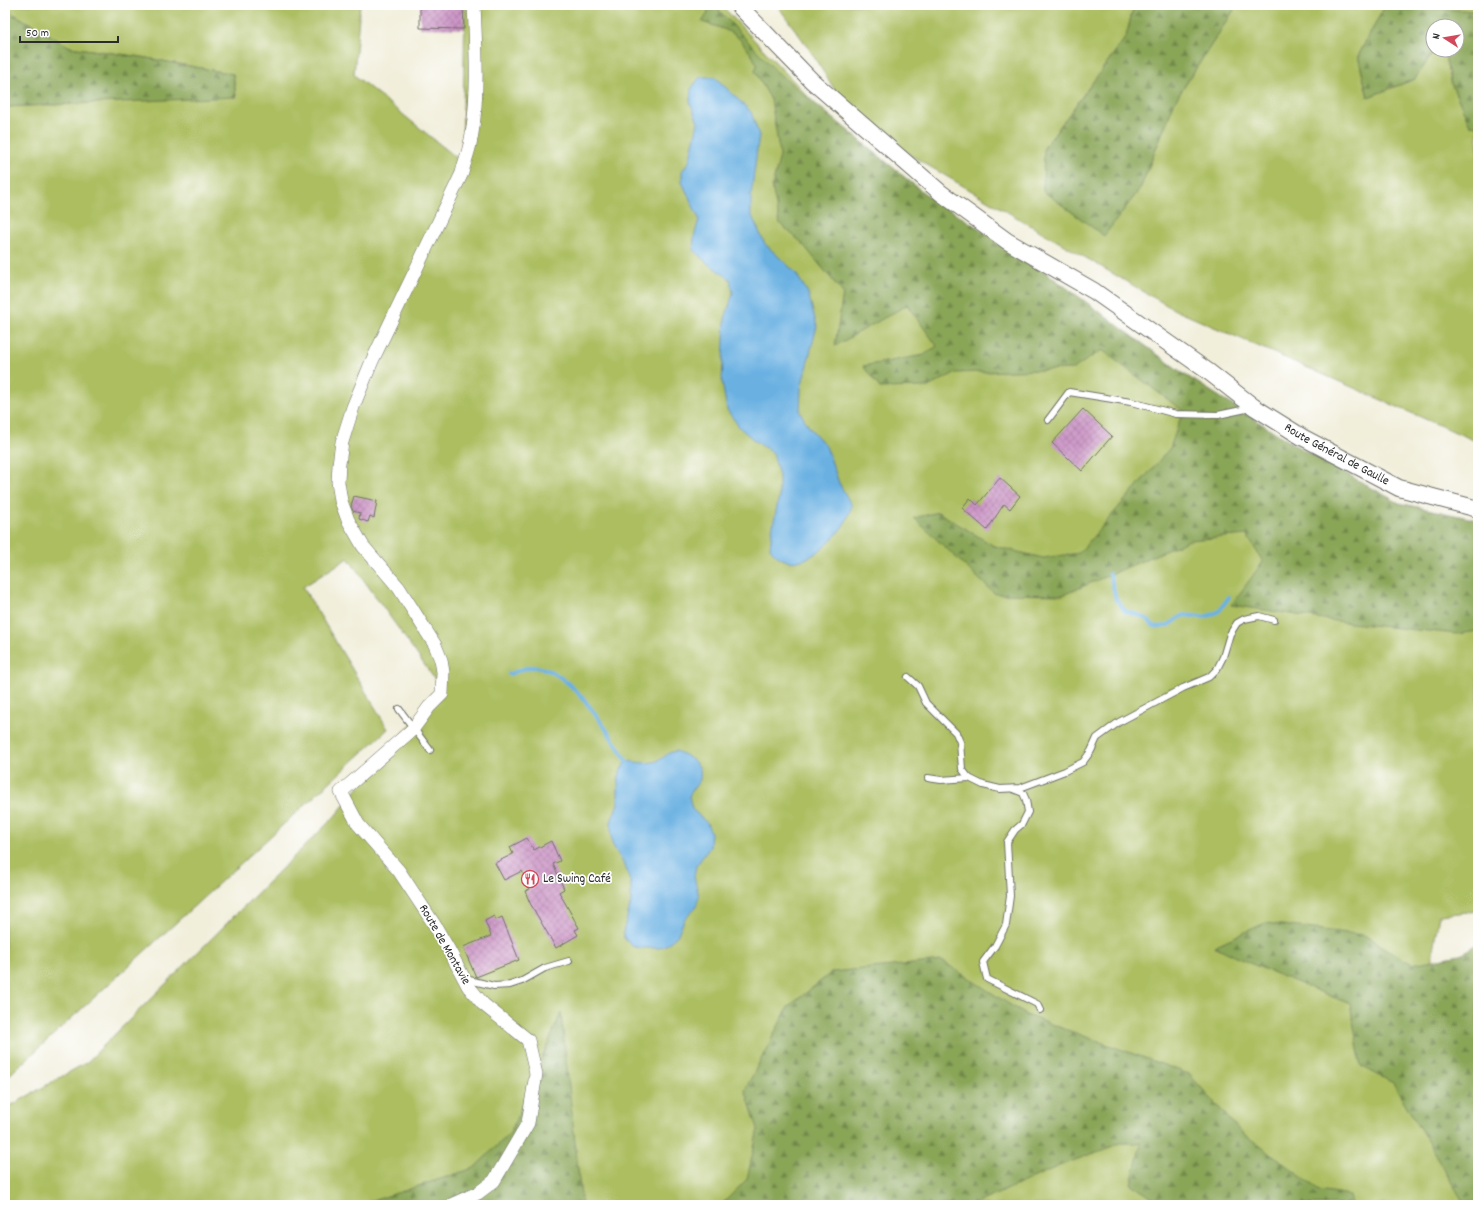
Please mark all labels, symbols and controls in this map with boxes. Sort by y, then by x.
scale bar [20,18,118,44]
north arrow [1425,18,1465,58]
text: 50 m [26,25,49,42]
text: N [1429,31,1446,41]
street label: Route Général de Gaulle [1280,418,1393,491]
restaurant icon: Le Swing Café [520,869,540,889]
place label: Le Swing Café [543,870,611,889]
street label: Route de Montavie [413,901,475,989]

